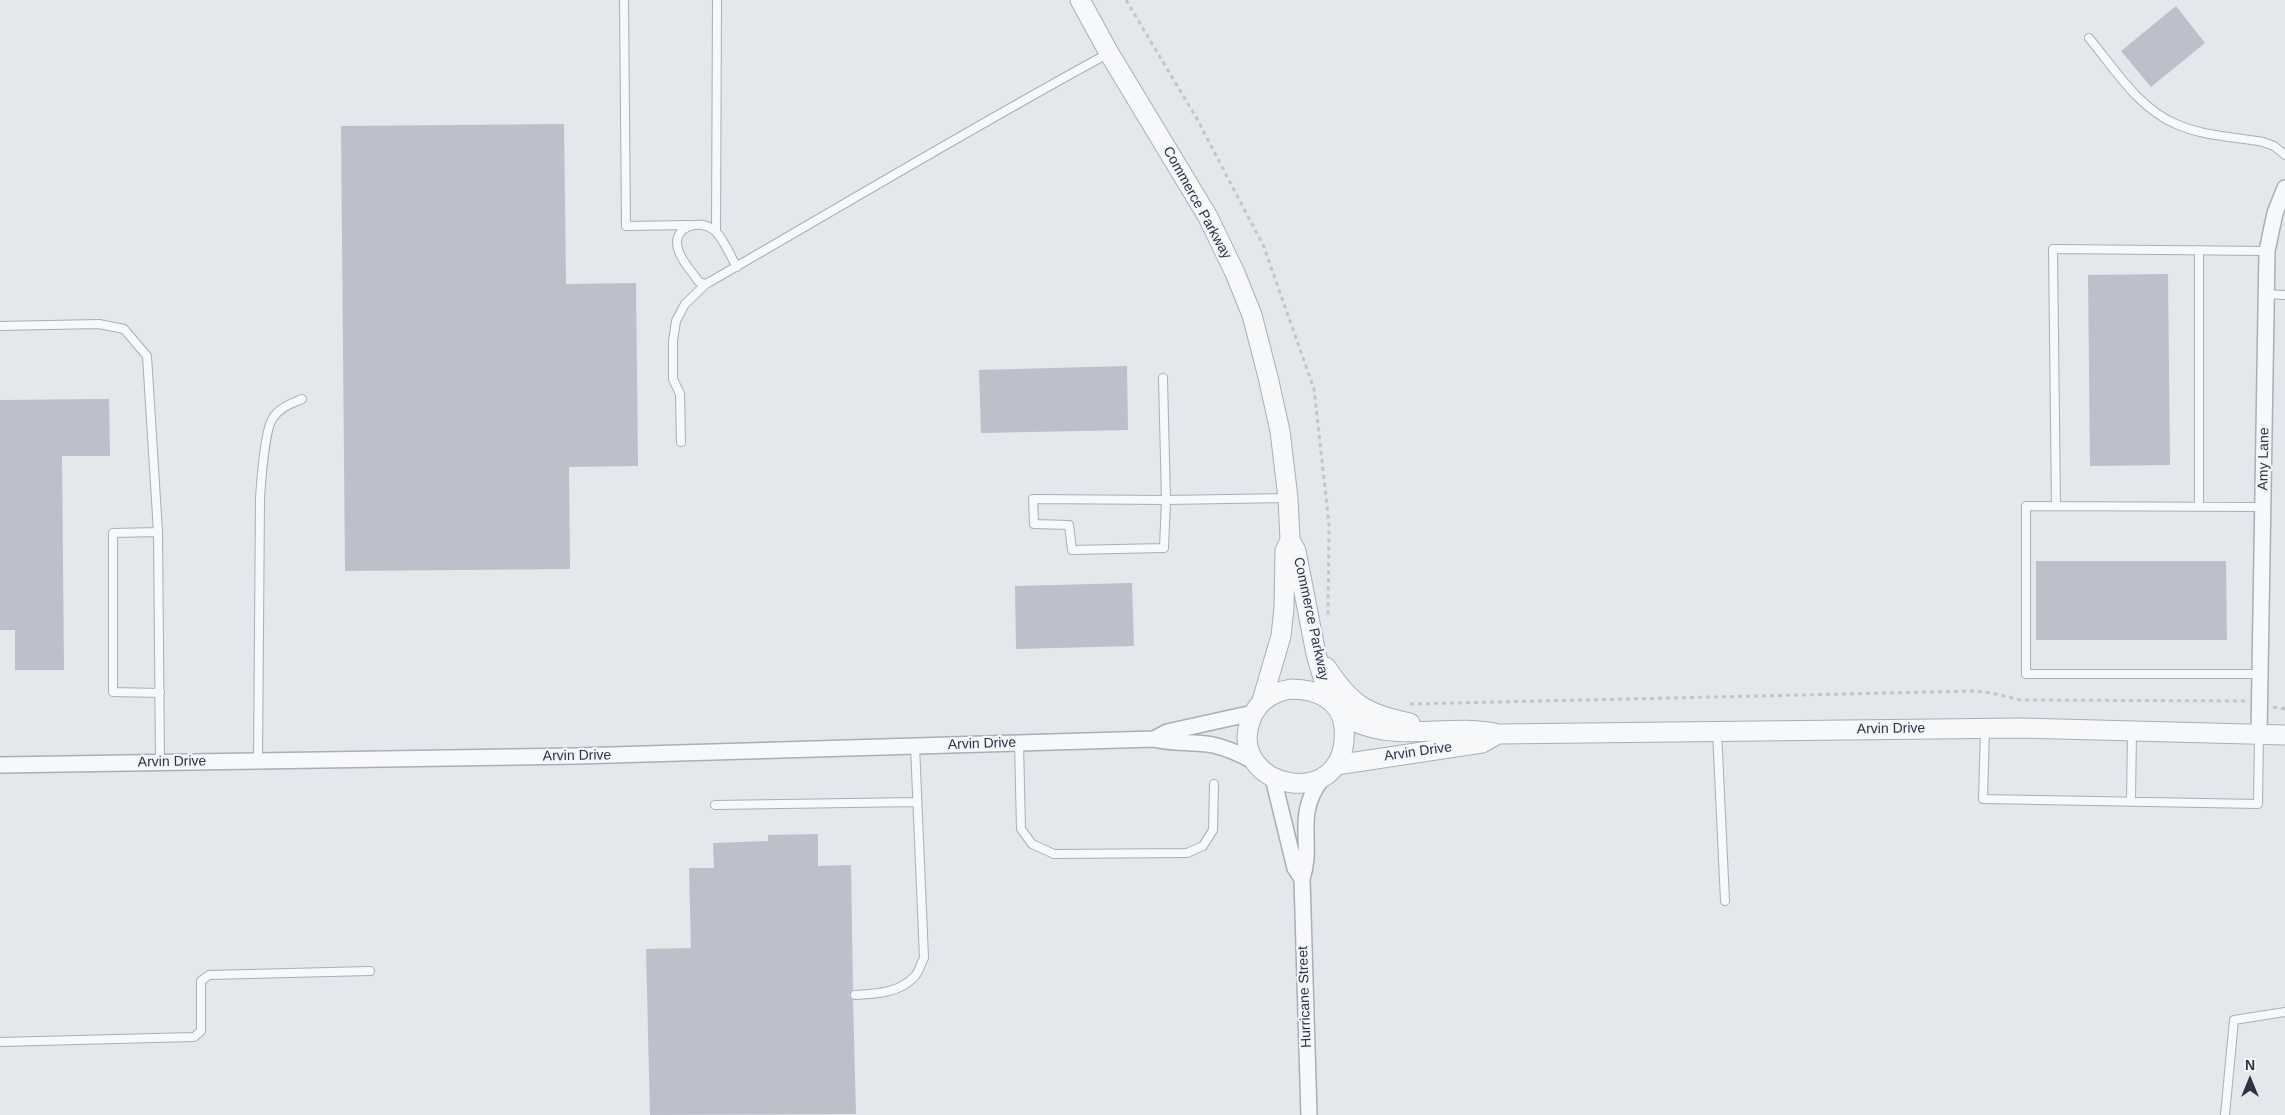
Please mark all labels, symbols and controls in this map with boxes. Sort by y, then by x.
street label: Commerce Parkway [1159,144,1235,262]
street label: Amy Lane [2255,427,2273,491]
street label: Commerce Parkway [1290,556,1332,682]
street label: Arvin Drive [1857,720,1925,738]
street label: Arvin Drive [948,734,1016,754]
street label: Arvin Drive [1383,739,1453,765]
street label: Arvin Drive [543,747,611,765]
street label: Arvin Drive [138,753,206,771]
street label: Hurricane Street [1295,946,1315,1048]
north arrow [2225,1055,2275,1105]
text: N [2245,1057,2255,1073]

